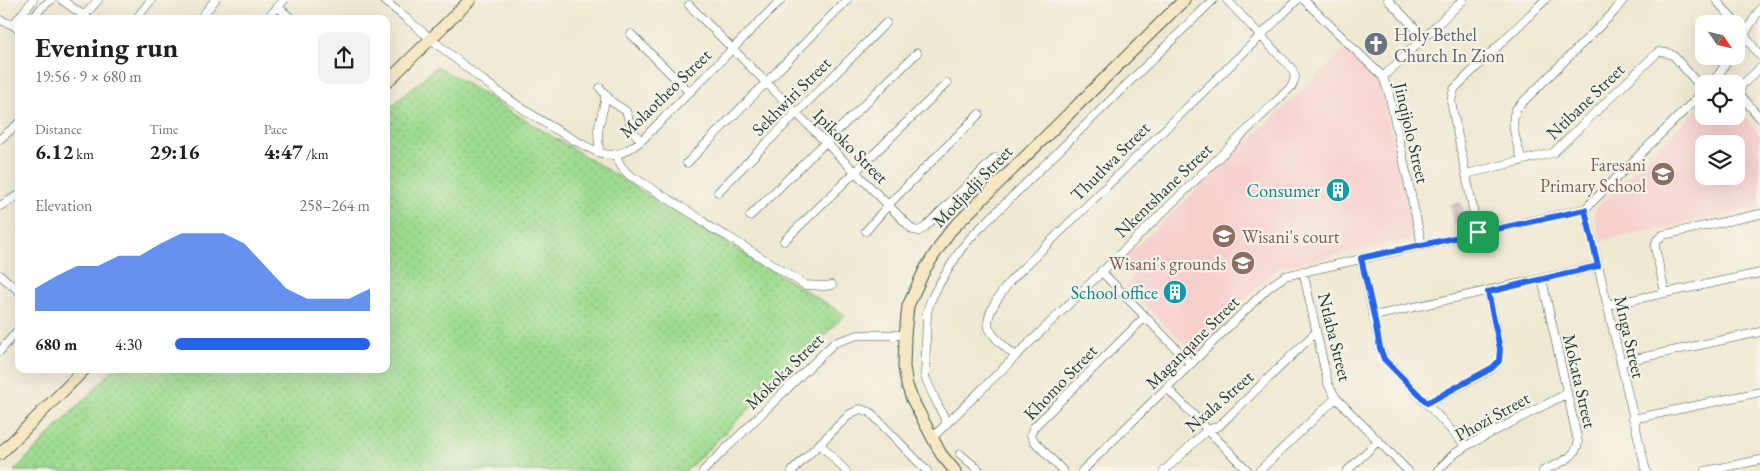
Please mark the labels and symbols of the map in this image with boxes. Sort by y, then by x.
north arrow [1695,15,1745,65]
place label: Holy Bethel Church In Zion [1394,23,1505,67]
church icon: Holy Bethel Church In Zion [1363,31,1389,57]
street label: Molaotheo Street [614,43,716,143]
street label: Sekhwiri Street [746,51,836,141]
street label: Ntibane Street [1541,58,1629,144]
street label: Jinqijolo Street [1389,78,1435,186]
street label: Ipikoko Street [808,103,894,189]
street label: Thutlwa Street [1065,116,1155,206]
street label: Nkentshane Street [1109,137,1217,242]
street label: Modjadji Street [927,140,1017,232]
place label: Faresani Primary School [1540,153,1647,197]
school or university icon: Faresani Primary School [1650,161,1676,187]
building icon: Consumer [1325,177,1351,203]
place label: Consumer [1246,179,1320,202]
pin [1457,211,1499,253]
school or university icon: Wisani's court [1211,223,1237,249]
place label: Wisani's court [1242,225,1340,248]
school or university icon: Wisani's grounds [1230,250,1256,276]
place label: Wisani's grounds [1109,252,1226,275]
building icon: School office [1162,279,1188,305]
place label: School office [1071,281,1158,304]
street label: Maganqane Street [1140,290,1244,394]
street label: Ntlaba Street [1313,290,1357,384]
street label: Mnga Street [1609,294,1651,381]
street label: Mokoka Street [740,328,828,414]
street label: Mokata Street [1558,332,1602,431]
street label: Khomo Street [1018,339,1102,425]
street label: Nxala Street [1180,365,1258,437]
street label: Phozi Street [1450,386,1534,446]

